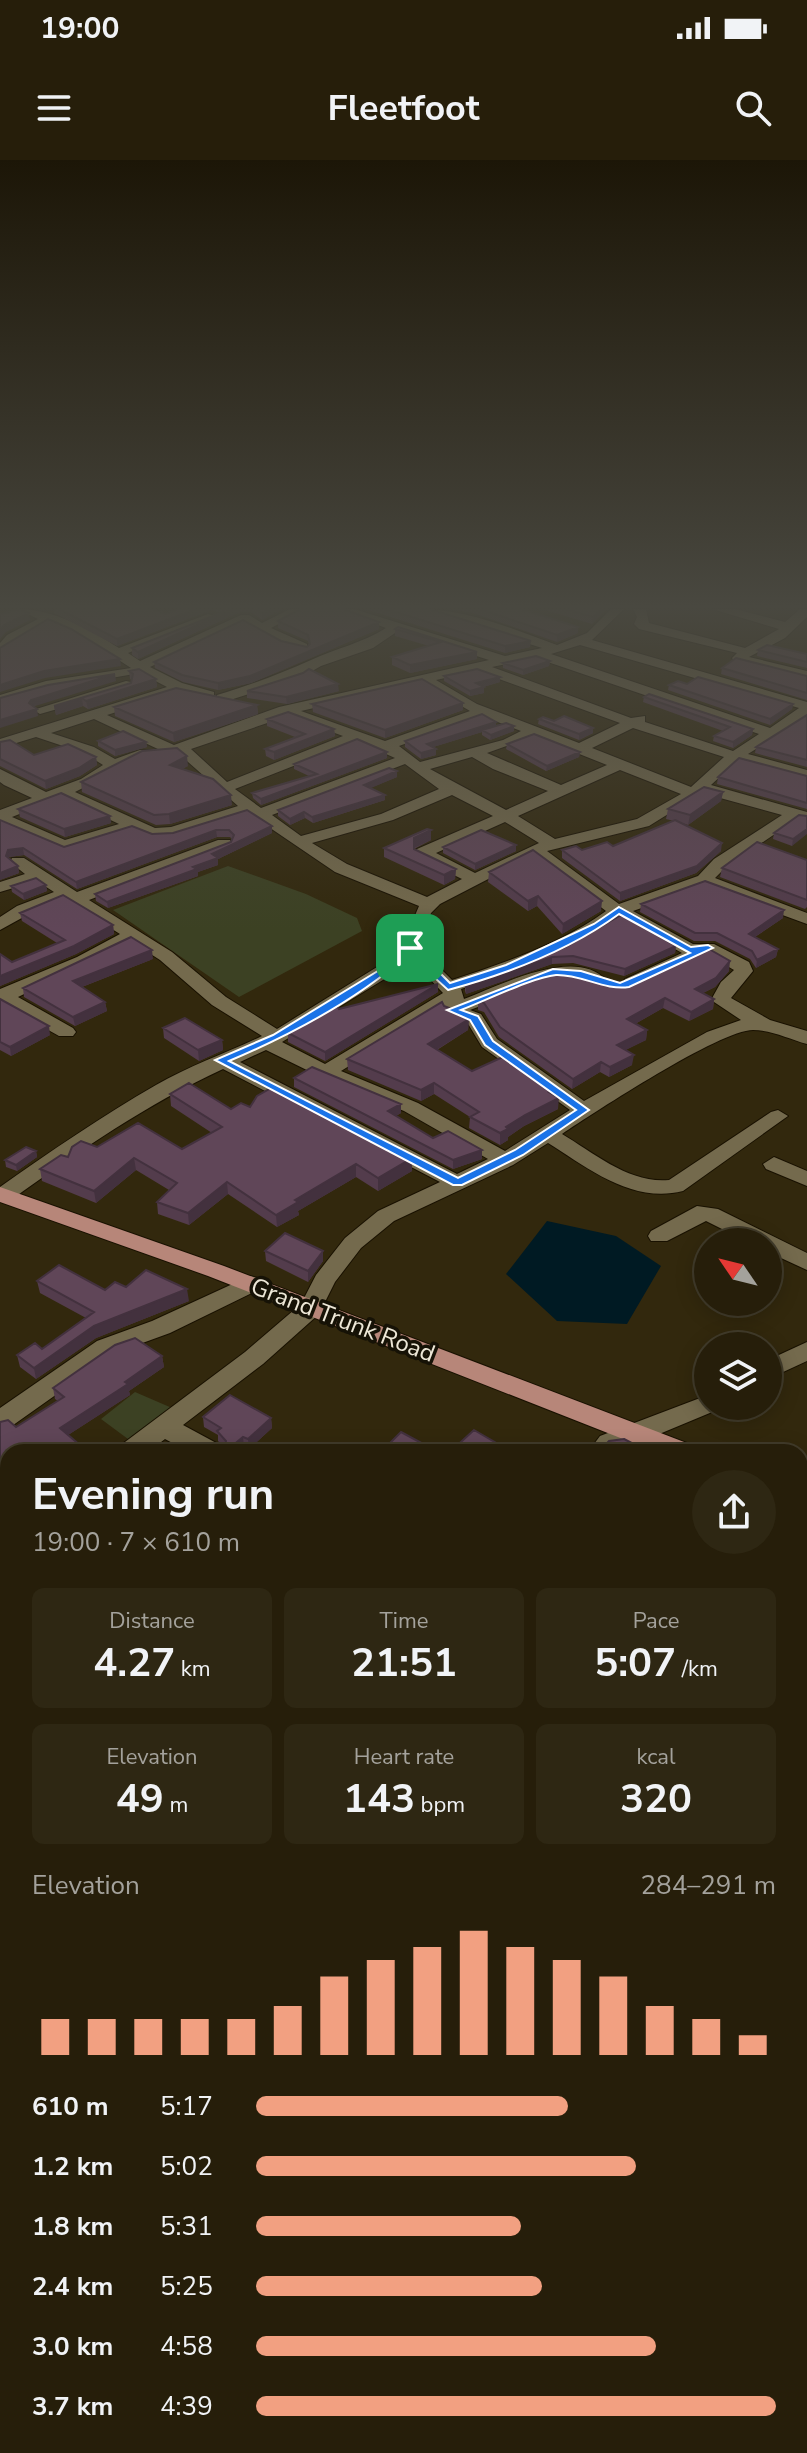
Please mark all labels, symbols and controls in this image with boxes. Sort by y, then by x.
text: 19:00 [40,8,119,49]
text: Fleetfoot [328,84,480,133]
icon: menu [32,86,76,130]
icon: search [731,86,775,130]
pin [376,914,444,982]
icon: arrive [388,926,432,970]
north arrow [694,1228,782,1316]
map controls [694,1228,782,1420]
street label: Grand Trunk Road [246,1270,440,1370]
button: layers [694,1332,782,1420]
text: Evening run [32,1465,274,1525]
button: share [692,1470,776,1554]
text: 19:00 · 7 × 610 m [32,1525,240,1560]
text: Distance [109,1606,195,1636]
text: Time [380,1606,428,1636]
text: Pace [633,1606,679,1636]
text: 4.27 [93,1636,175,1690]
text: 21:51 [351,1636,457,1690]
text: 5:07 [594,1636,676,1690]
text: km [175,1654,211,1684]
text: /km [676,1654,718,1684]
text: Elevation [106,1742,198,1772]
text: Heart rate [354,1742,454,1772]
text: kcal [637,1742,676,1772]
text: 49 [116,1772,164,1826]
text: 143 [343,1772,415,1826]
text: 320 [620,1772,692,1826]
text: m [164,1790,188,1820]
text: bpm [415,1790,465,1820]
text: Elevation [32,1868,140,1903]
text: 284–291 m [640,1868,776,1903]
text: 610 m [32,2089,109,2124]
text: 5:17 [160,2089,213,2124]
text: 1.2 km [32,2149,113,2184]
text: 5:02 [160,2149,213,2184]
text: 1.8 km [32,2209,113,2244]
text: 5:31 [160,2209,213,2244]
text: 2.4 km [32,2269,113,2304]
text: 5:25 [160,2269,213,2304]
text: 3.0 km [32,2329,113,2364]
text: 4:58 [160,2329,213,2364]
text: 3.7 km [32,2389,113,2424]
text: 4:39 [160,2389,213,2424]

